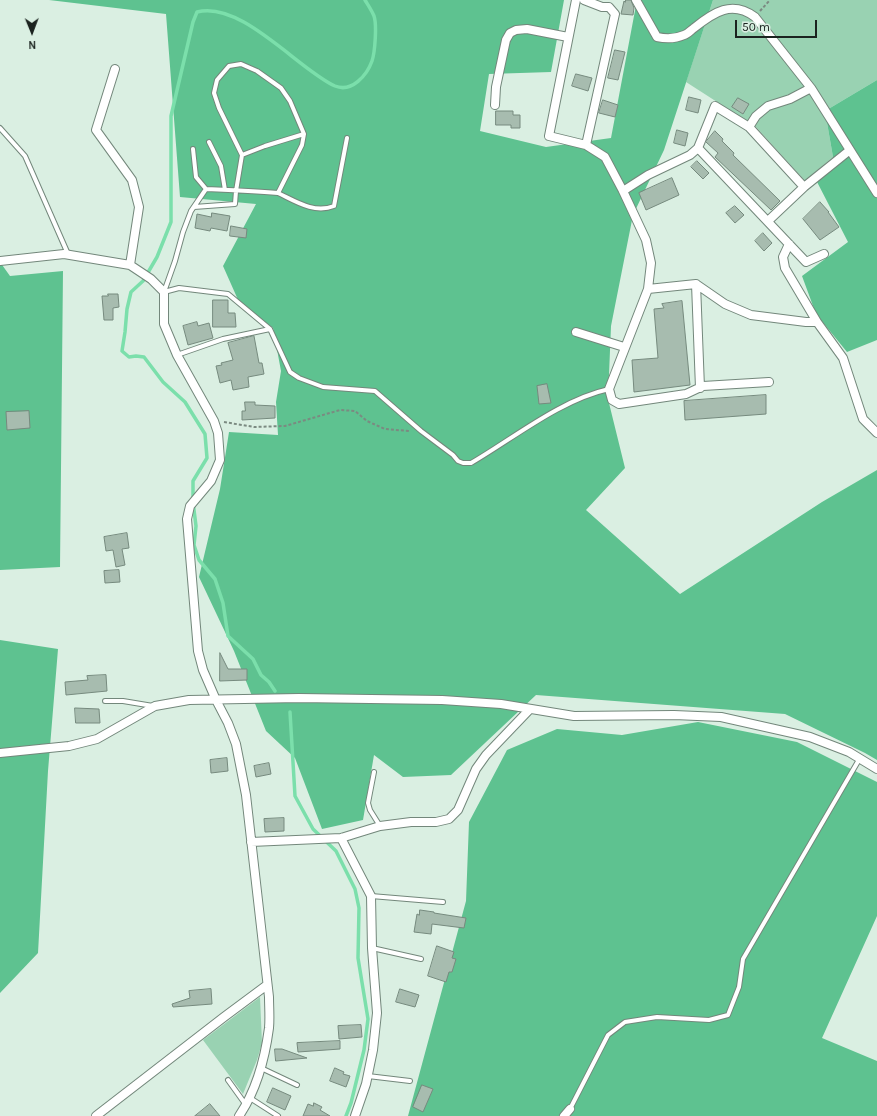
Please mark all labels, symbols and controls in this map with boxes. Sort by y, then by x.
north arrow [12,12,52,52]
scale bar [737,12,819,38]
text: 50 m [742,20,770,34]
text: N [28,38,36,51]

